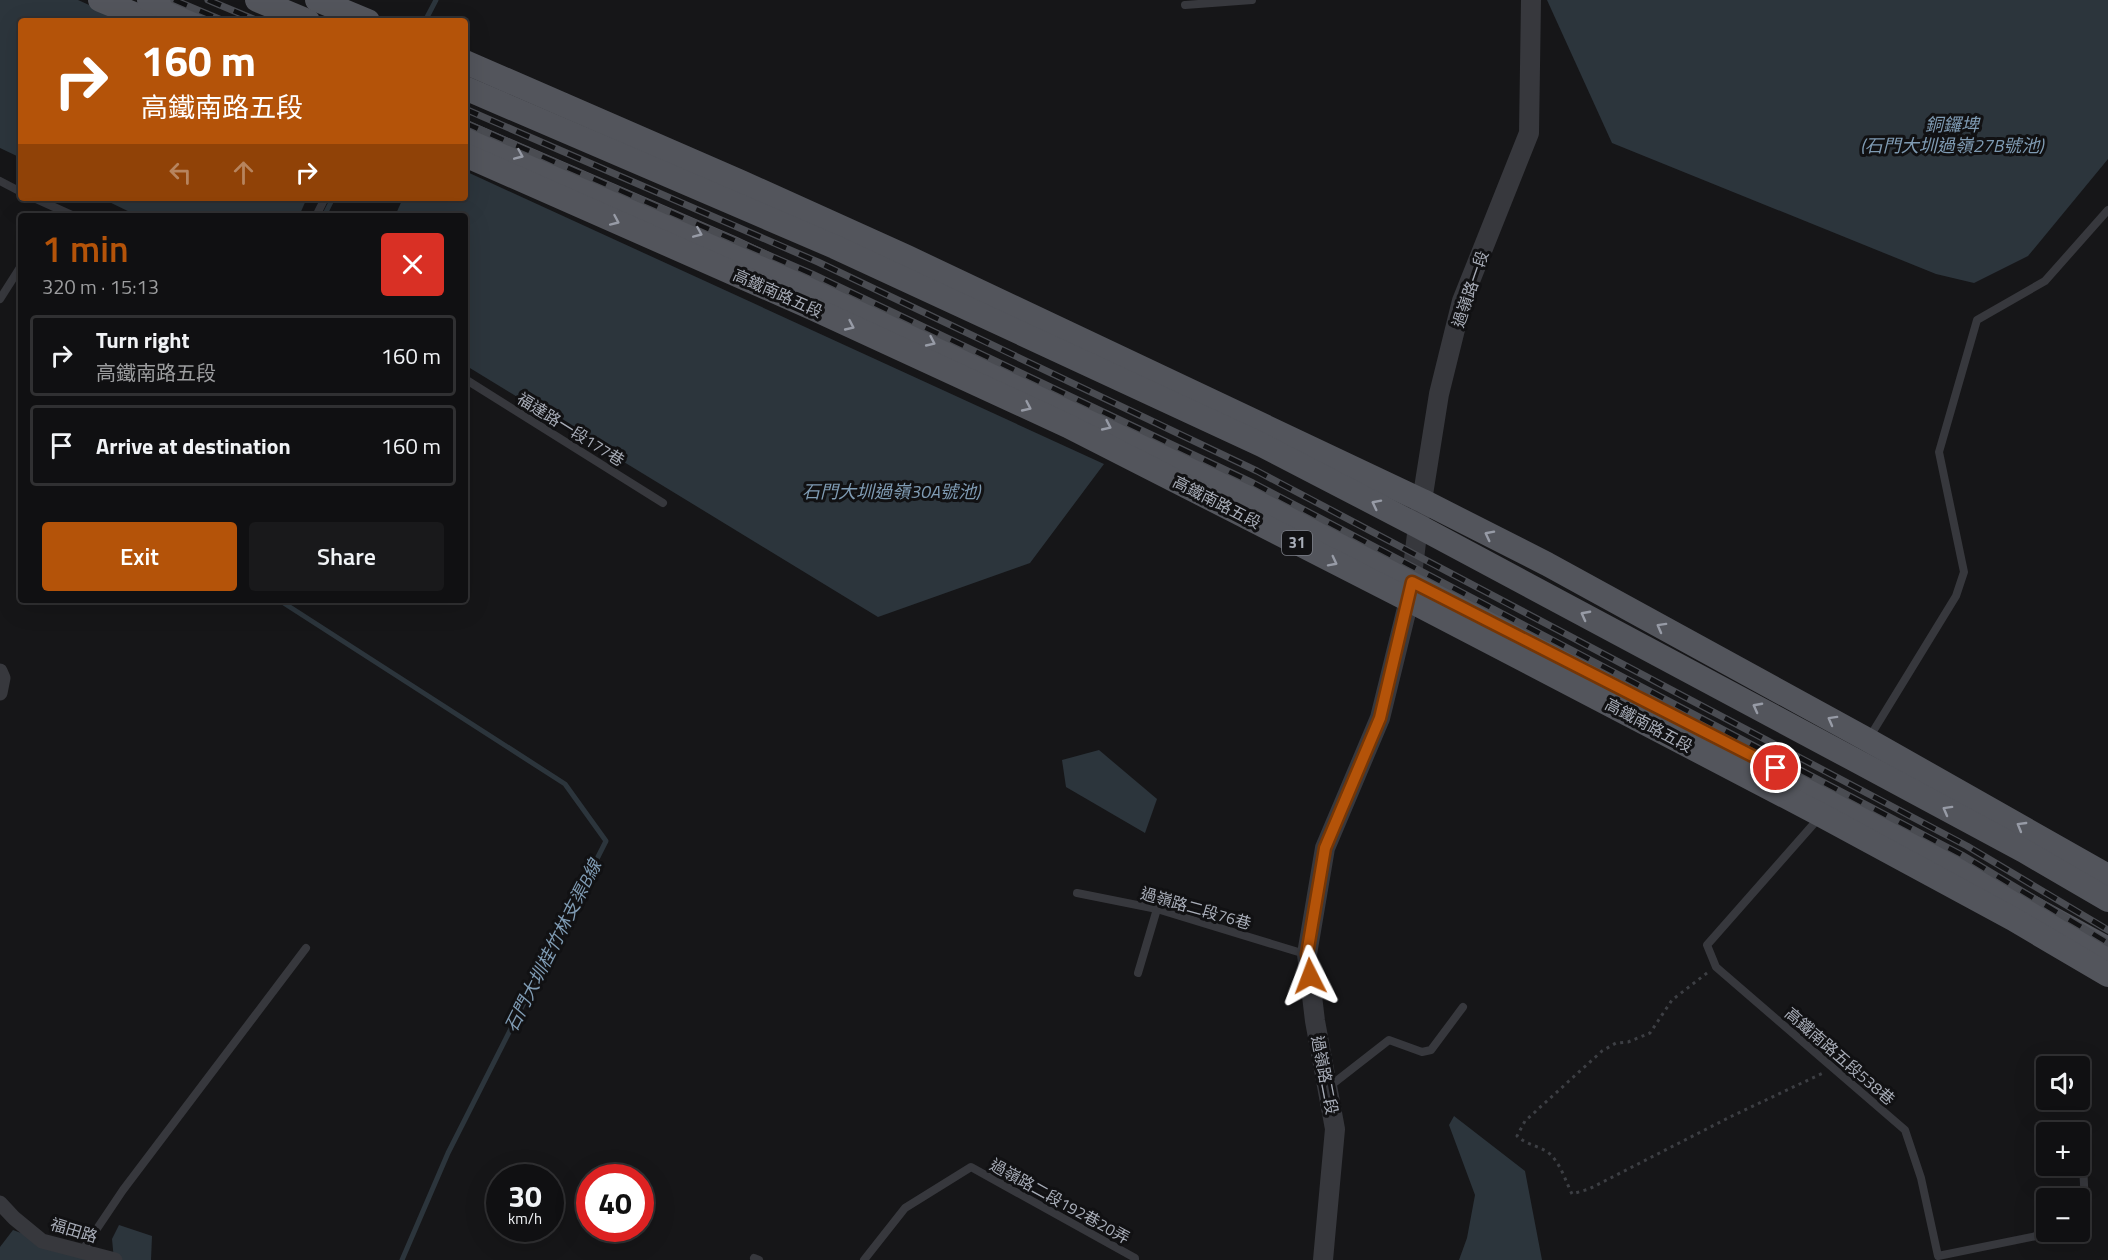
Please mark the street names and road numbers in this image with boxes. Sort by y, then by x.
street label: 過嶺路一段 [1446,247,1494,331]
street label: 高鐵南路五段 [729,263,827,323]
street label: 福達路一段177巷 [513,386,629,472]
street label: 高鐵南路五段 [1169,470,1265,534]
road number: 31 [1282,531,1312,555]
street label: 高鐵南路五段 [1601,692,1697,758]
street label: 過嶺路二段76巷 [1138,881,1254,935]
street label: 高鐵南路五段538巷 [1780,1001,1900,1111]
street label: 過嶺路二段 [1306,1033,1344,1117]
street label: 過嶺路二段192巷20弄 [986,1152,1134,1250]
street label: 福田路 [48,1212,100,1248]

